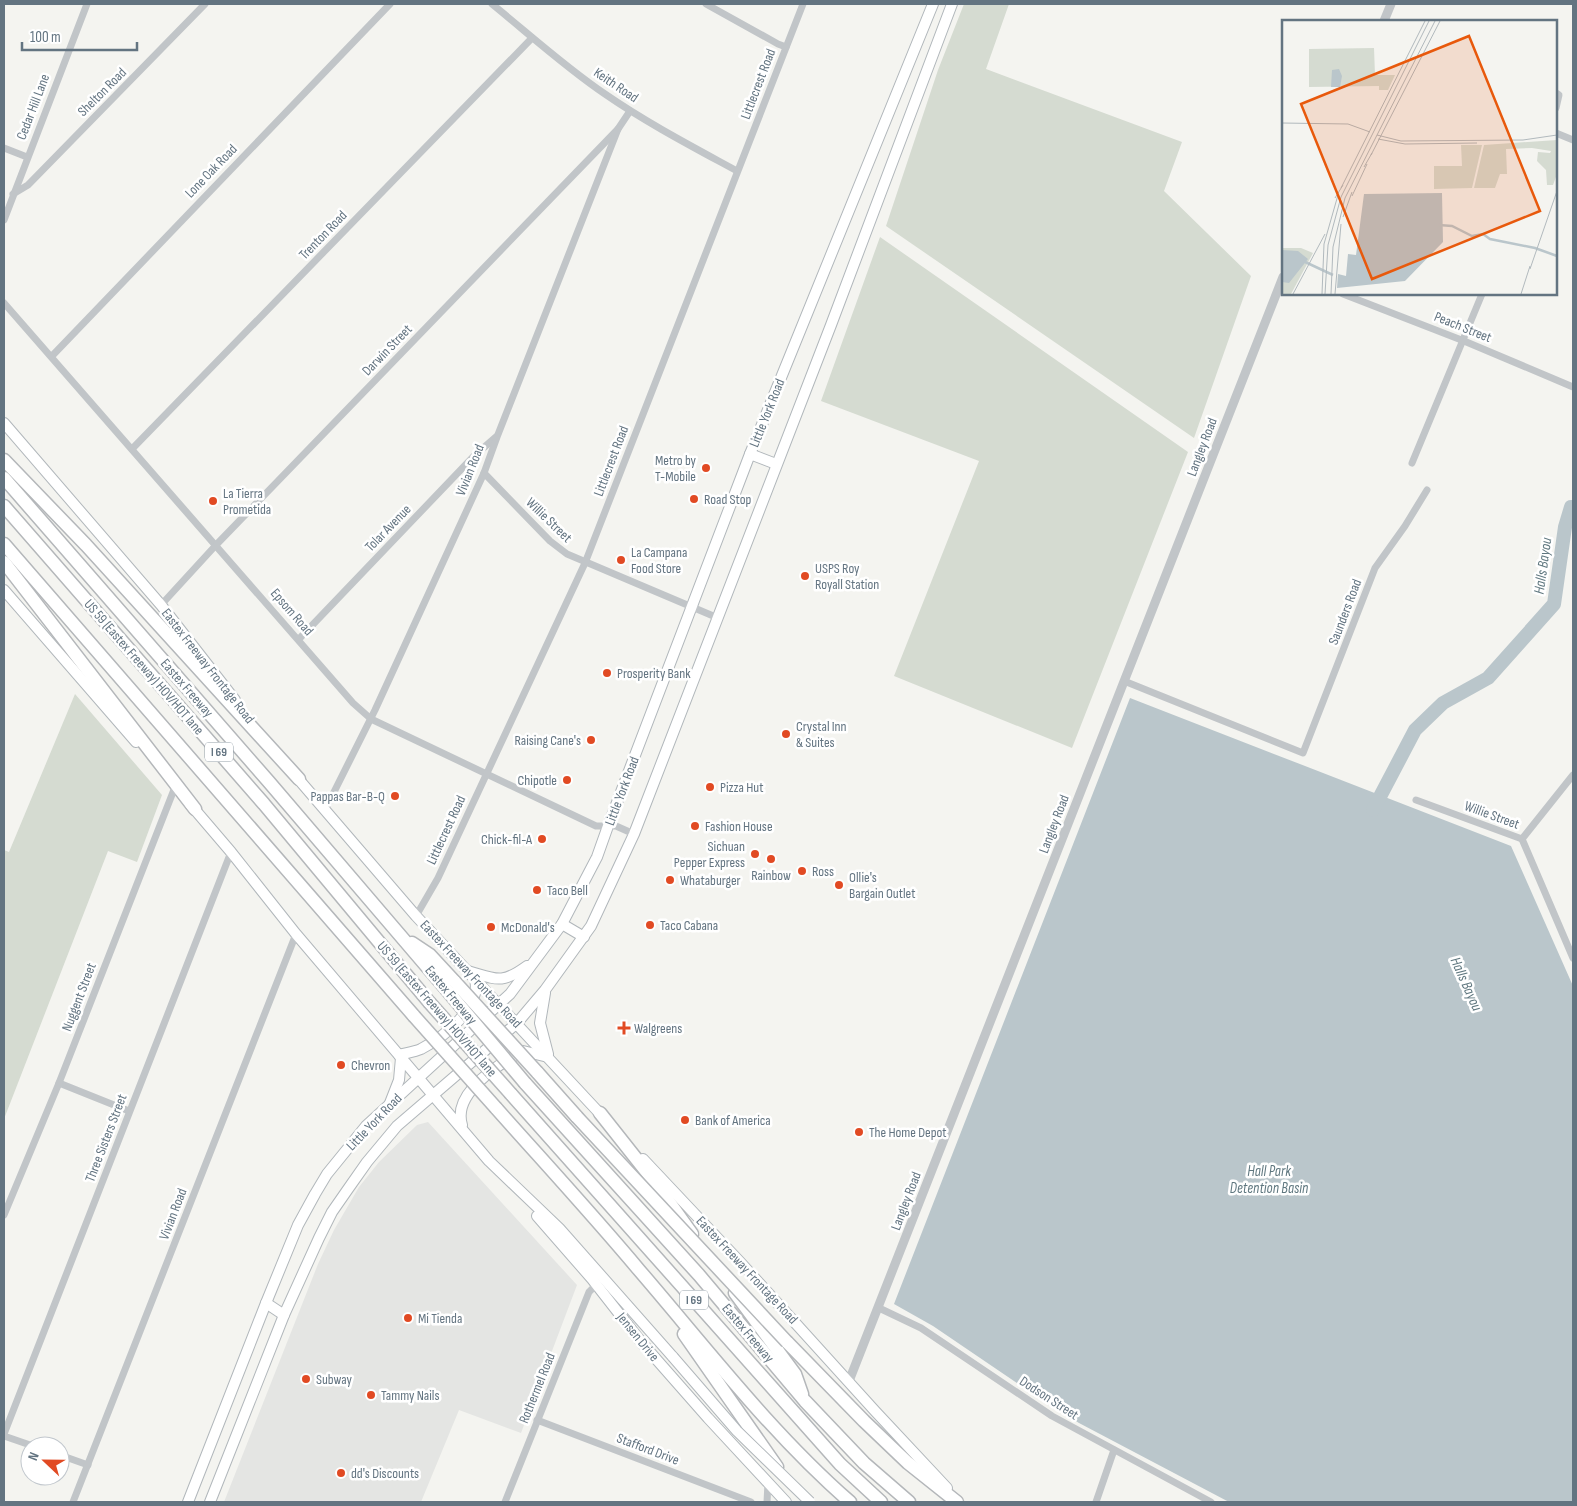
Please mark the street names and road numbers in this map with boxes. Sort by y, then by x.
street label: Littlecrest Road [737,46,779,122]
street label: Shelton Road [74,64,130,120]
street label: Keith Road [590,64,642,106]
street label: Cedar Hill Lane [13,72,53,142]
street label: Lone Oak Road [181,141,241,201]
street label: Trenton Road [295,207,351,263]
street label: Peach Street [1432,308,1494,346]
street label: Darwin Street [358,321,416,379]
street label: Little York Road [746,376,789,450]
street label: Langley Road [1183,415,1221,479]
street label: Littlecrest Road [590,423,632,499]
street label: Vivian Road [452,442,488,498]
street label: Willie Street [523,494,575,546]
street label: Tolar Avenue [361,501,415,555]
street label: Saunders Road [1325,577,1365,647]
street label: Epsom Road [267,585,317,639]
street label: US 59 (Eastex Freeway) HOV/HOT lane [80,596,208,738]
street label: Eastex Freeway Frontage Road [158,605,258,727]
street label: Eastex Freeway [157,655,217,721]
road number: I 69 [205,742,233,762]
street label: Little York Road [601,754,643,828]
street label: Langley Road [1035,792,1073,856]
street label: Littlecrest Road [423,793,469,867]
street label: Willie Street [1462,797,1522,833]
street label: Eastex Freeway Frontage Road [417,917,525,1031]
street label: US 59 (Eastex Freeway) HOV/HOT lane [373,938,501,1080]
street label: Nuggent Street [58,960,100,1034]
street label: Eastex Freeway [421,962,481,1028]
street label: Little York Road [343,1090,405,1154]
street label: Three Sisters Street [81,1092,131,1184]
street label: Langley Road [887,1169,925,1233]
street label: Vivian Road [155,1186,191,1242]
street label: Eastex Freeway Frontage Road [693,1213,802,1328]
road number: I 69 [680,1290,708,1310]
street label: Eastex Freeway [718,1300,778,1366]
street label: Jensen Drive [613,1308,663,1365]
street label: Rothermel Road [515,1350,559,1426]
street label: Dodson Street [1016,1373,1082,1423]
street label: Stafford Drive [614,1429,682,1469]

